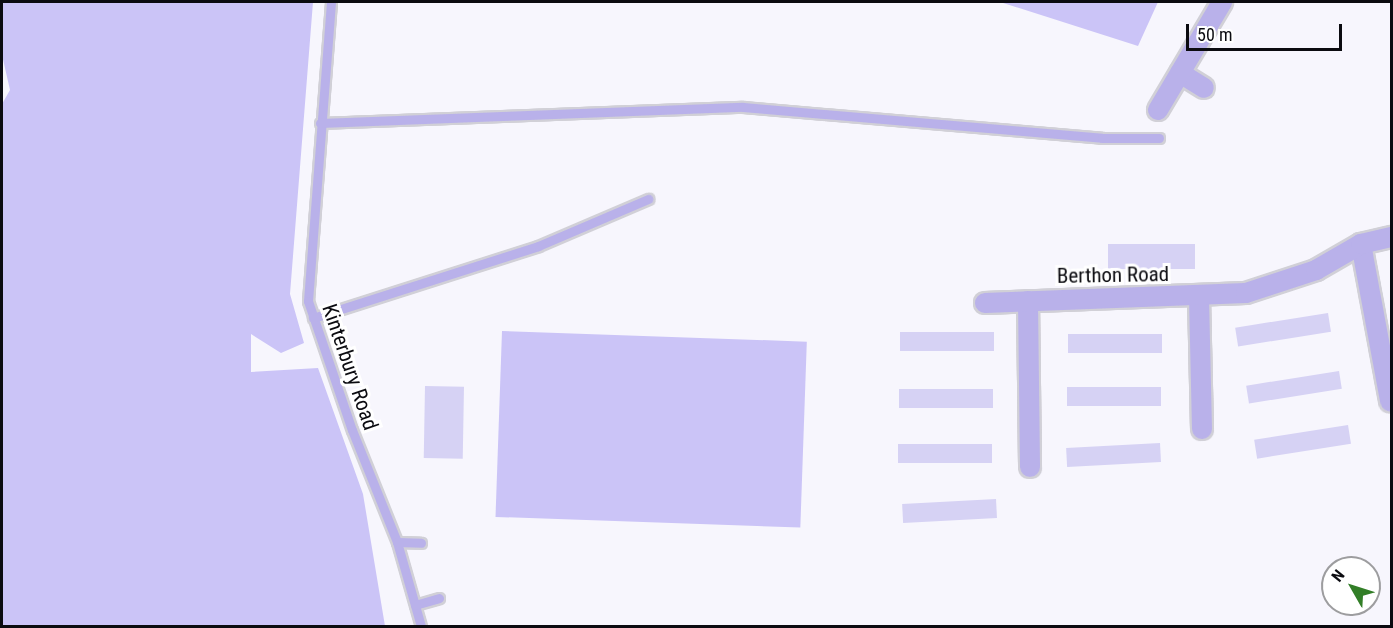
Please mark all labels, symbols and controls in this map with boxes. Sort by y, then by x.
scale bar [1189,12,1345,50]
text: 50 m [1197,24,1232,45]
street label: Berthon Road [1057,261,1169,289]
street label: Kinterbury Road [317,301,383,433]
north arrow [1321,556,1381,616]
text: N [1328,566,1349,585]

